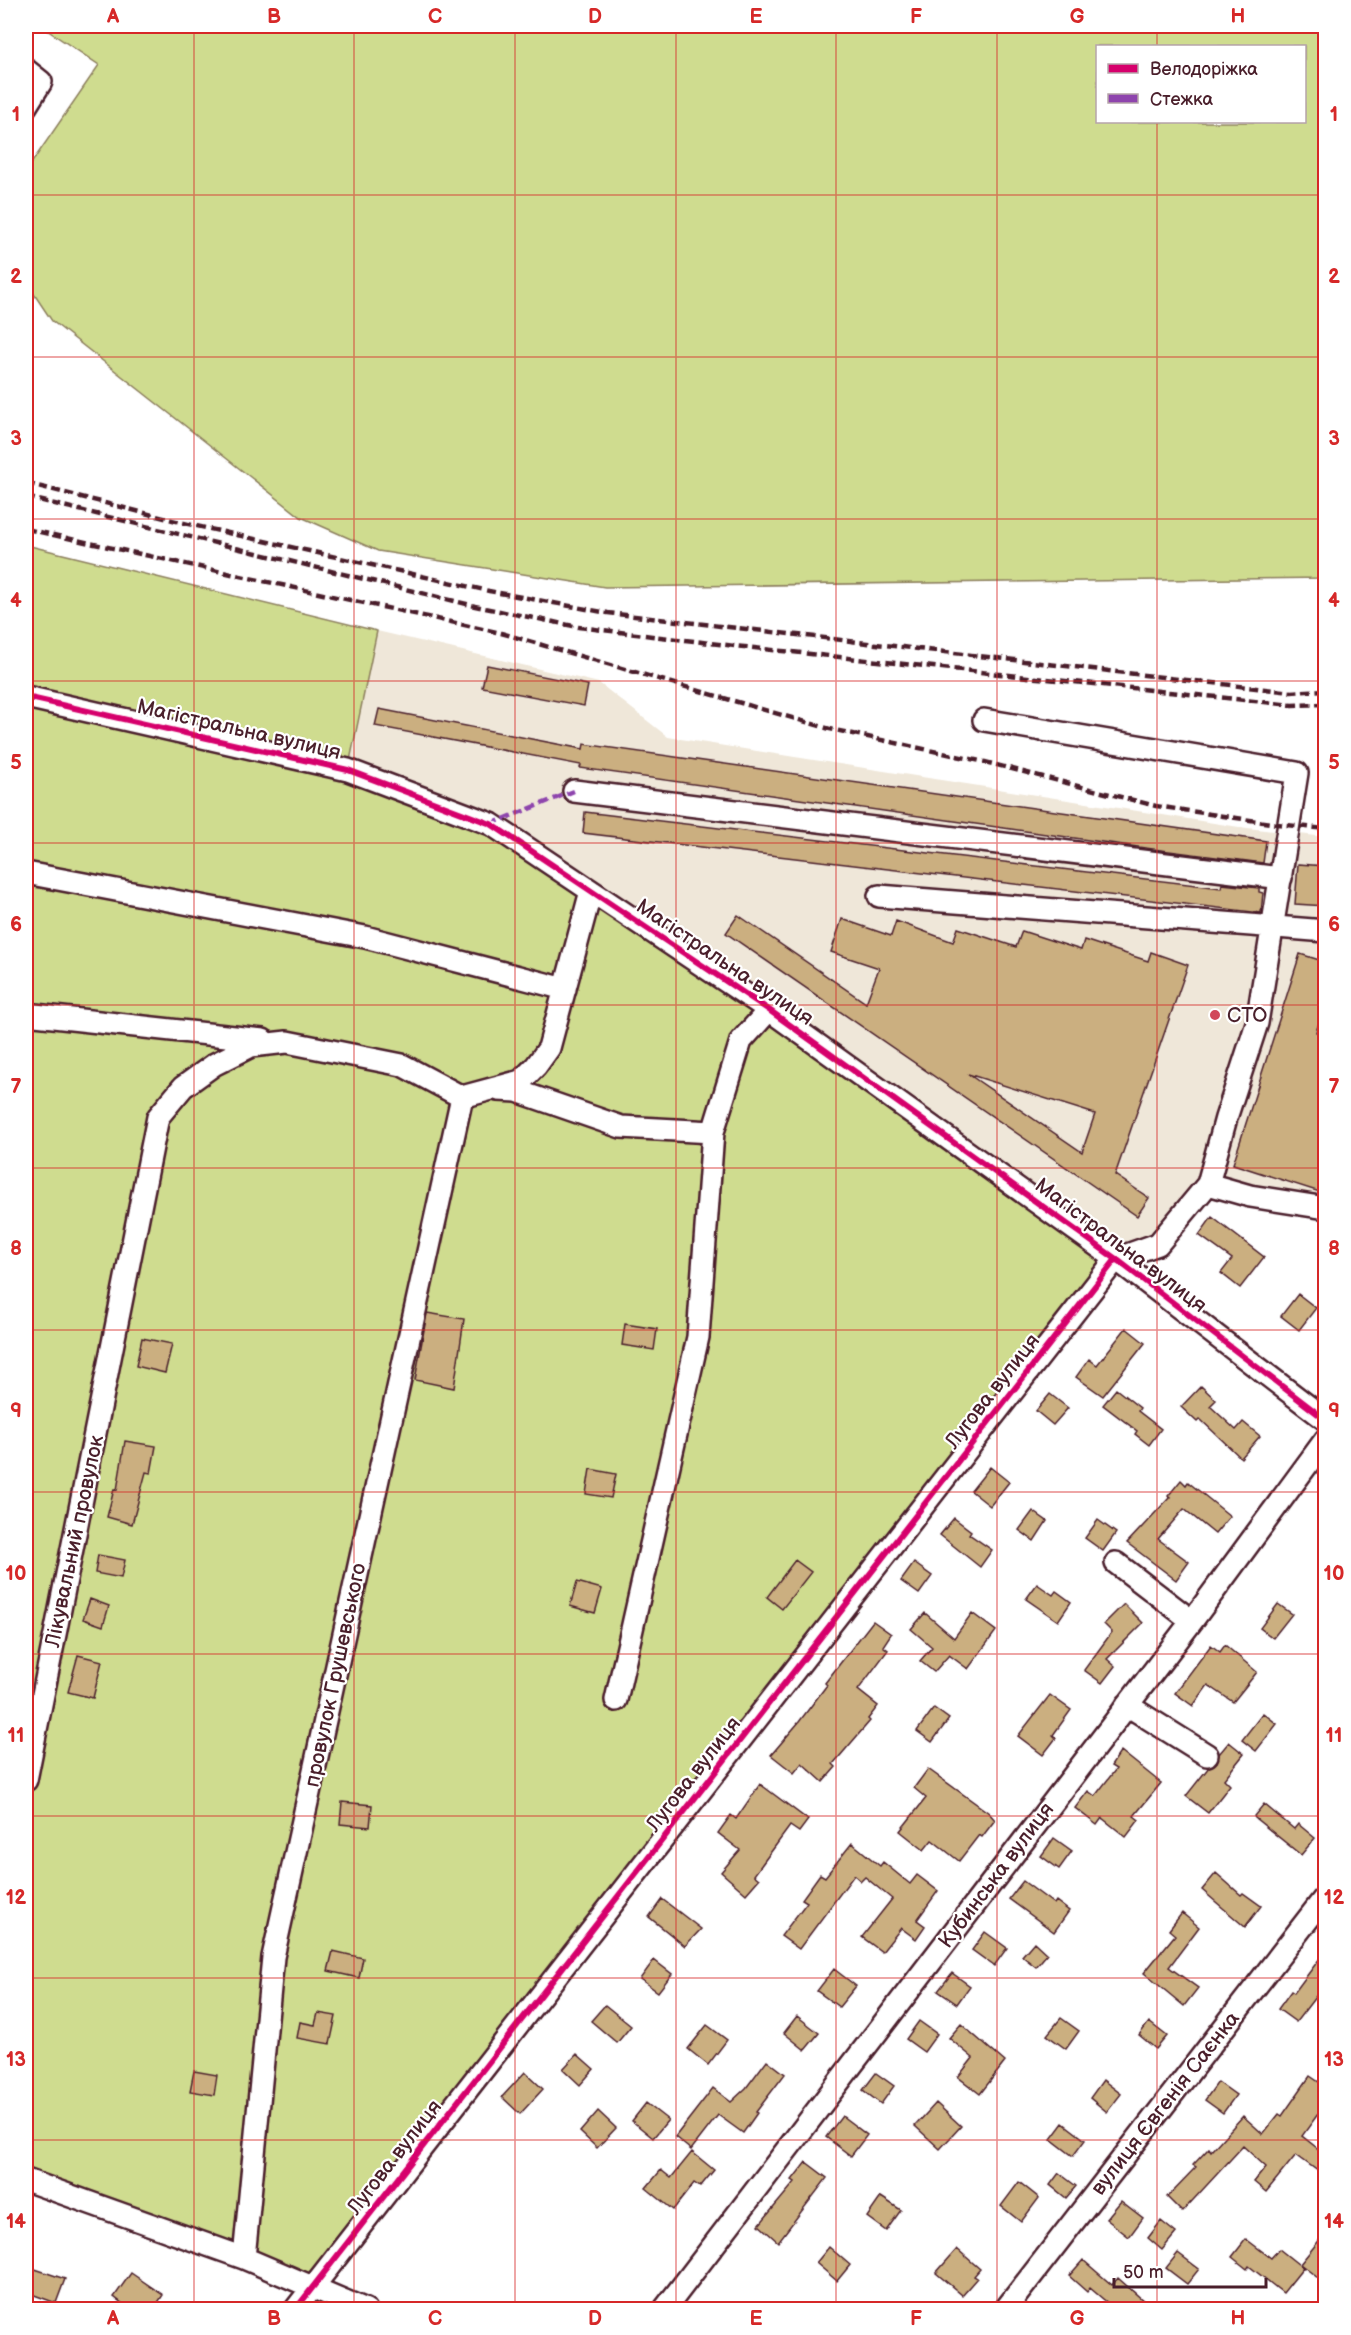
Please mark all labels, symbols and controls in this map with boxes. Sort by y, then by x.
text: A [106,5,120,29]
text: B [267,5,281,29]
text: C [428,5,442,29]
text: D [588,5,602,29]
text: E [750,5,763,29]
text: F [910,5,922,29]
text: G [1070,5,1085,29]
text: H [1231,5,1245,29]
legend [1096,45,1306,123]
text: Велодоріжка [1150,59,1258,80]
text: Стежка [1150,89,1213,110]
text: 1 [12,103,20,127]
text: 1 [1330,103,1338,127]
text: 2 [10,265,22,289]
text: 2 [1328,265,1340,289]
text: 3 [10,427,22,451]
text: 3 [1328,427,1340,451]
text: 4 [10,589,22,613]
text: 4 [1328,589,1340,613]
street label: Магістральна вулиця [135,694,343,765]
text: 5 [10,751,22,775]
text: 5 [1328,751,1340,775]
street label: Магістральна вулиця [631,894,818,1031]
text: 6 [10,913,22,937]
text: 6 [1328,913,1340,937]
place label: СТО [1227,1003,1267,1028]
marker: СТО [1208,1008,1222,1022]
text: 7 [10,1075,22,1099]
text: 7 [1328,1075,1340,1099]
street label: Магістральна вулиця [1030,1173,1211,1318]
text: 8 [10,1237,22,1261]
text: 8 [1328,1237,1340,1261]
street label: Лугова вулиця [939,1329,1045,1455]
text: 9 [10,1399,22,1423]
text: 9 [1328,1399,1340,1423]
street label: Лікувальний провулок [40,1433,109,1650]
street label: провулок Грушевського [300,1561,371,1789]
text: 10 [6,1562,26,1586]
text: 10 [1324,1562,1344,1586]
street label: Лугова вулиця [640,1712,746,1838]
text: 11 [8,1724,24,1748]
text: 11 [1326,1724,1342,1748]
street label: Кубинська вулиця [933,1797,1059,1953]
text: 12 [6,1886,26,1910]
text: 12 [1324,1886,1344,1910]
street label: вулиця Євгенія Саєнка [1086,2006,1245,2200]
text: 13 [6,2048,26,2072]
text: 13 [1324,2048,1344,2072]
street label: Лугова вулиця [341,2095,447,2221]
text: 14 [6,2210,26,2234]
text: 14 [1324,2210,1344,2234]
scale bar [1114,2251,1266,2289]
text: 50 m [1123,2262,1164,2283]
text: A [106,2307,120,2331]
text: B [267,2307,281,2331]
text: C [428,2307,442,2331]
text: D [588,2307,602,2331]
text: E [750,2307,763,2331]
text: F [910,2307,922,2331]
text: G [1070,2307,1085,2331]
text: H [1231,2307,1245,2331]

